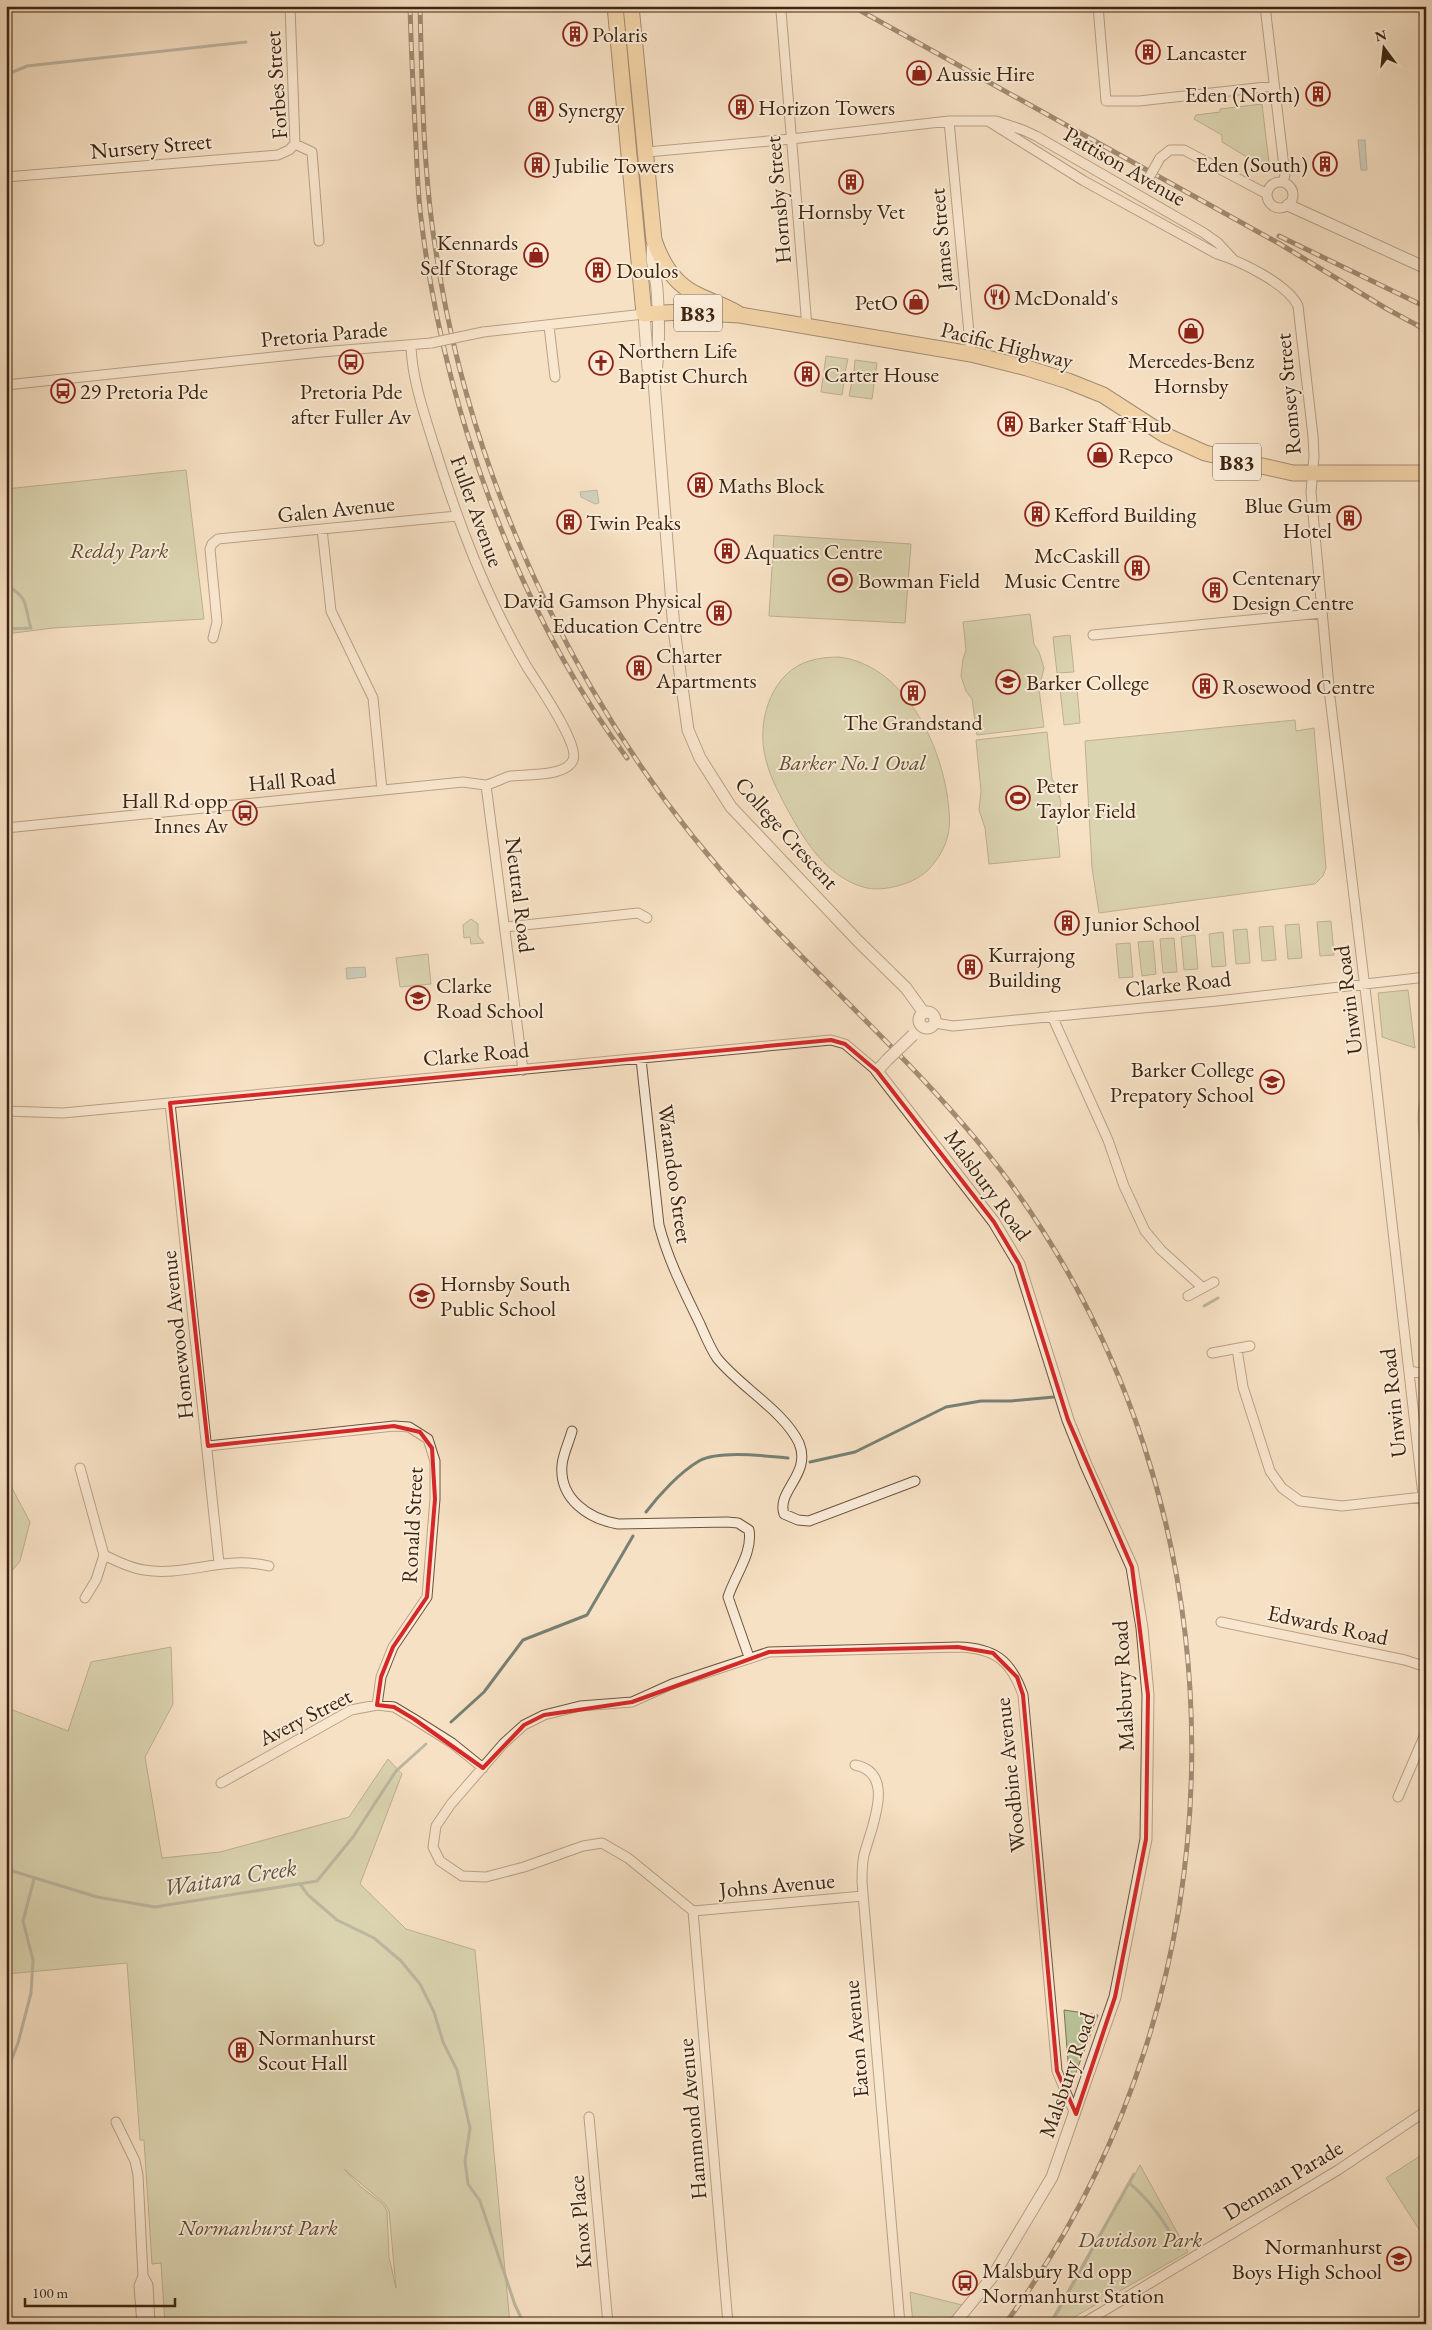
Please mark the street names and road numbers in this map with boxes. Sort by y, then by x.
street label: Forbes Street [258,30,294,140]
street label: Pattison Avenue [1059,119,1192,213]
street label: Nursery Street [89,126,213,166]
street label: Hornsby Street [758,135,798,265]
street label: James Street [922,187,960,293]
road number: B83 [674,294,722,332]
street label: Pretoria Parade [259,314,389,354]
street label: Pacific Highway [938,315,1077,376]
street label: Romsey Street [1268,332,1308,456]
road number: B83 [1213,444,1261,481]
street label: Fuller Avenue [443,451,511,571]
street label: Galen Avenue [276,488,397,530]
street label: Hall Road [247,762,338,798]
street label: College Crescent [729,770,845,896]
street label: Neutral Road [499,835,542,955]
street label: Unwin Road [1327,943,1369,1056]
street label: Clarke Road [1124,964,1233,1004]
street label: Clarke Road [422,1035,531,1073]
street label: Warandoo Street [651,1103,699,1245]
street label: Malsbury Road [938,1124,1039,1247]
street label: Homewood Avenue [154,1249,200,1421]
street label: Unwin Road [1373,1346,1413,1459]
street label: Ronald Street [394,1466,430,1584]
street label: Edwards Road [1265,1598,1392,1652]
street label: Malsbury Road [1105,1619,1141,1752]
street label: Avery Street [252,1681,357,1753]
street label: Woodbine Avenue [987,1696,1033,1854]
street label: Johns Avenue [716,1865,836,1905]
street label: Eaton Avenue [836,1979,876,2099]
street label: Malsbury Road [1032,2008,1102,2142]
street label: Hammond Avenue [670,2037,714,2201]
street label: Denman Parade [1218,2133,1348,2227]
street label: Knox Place [561,2174,599,2270]

